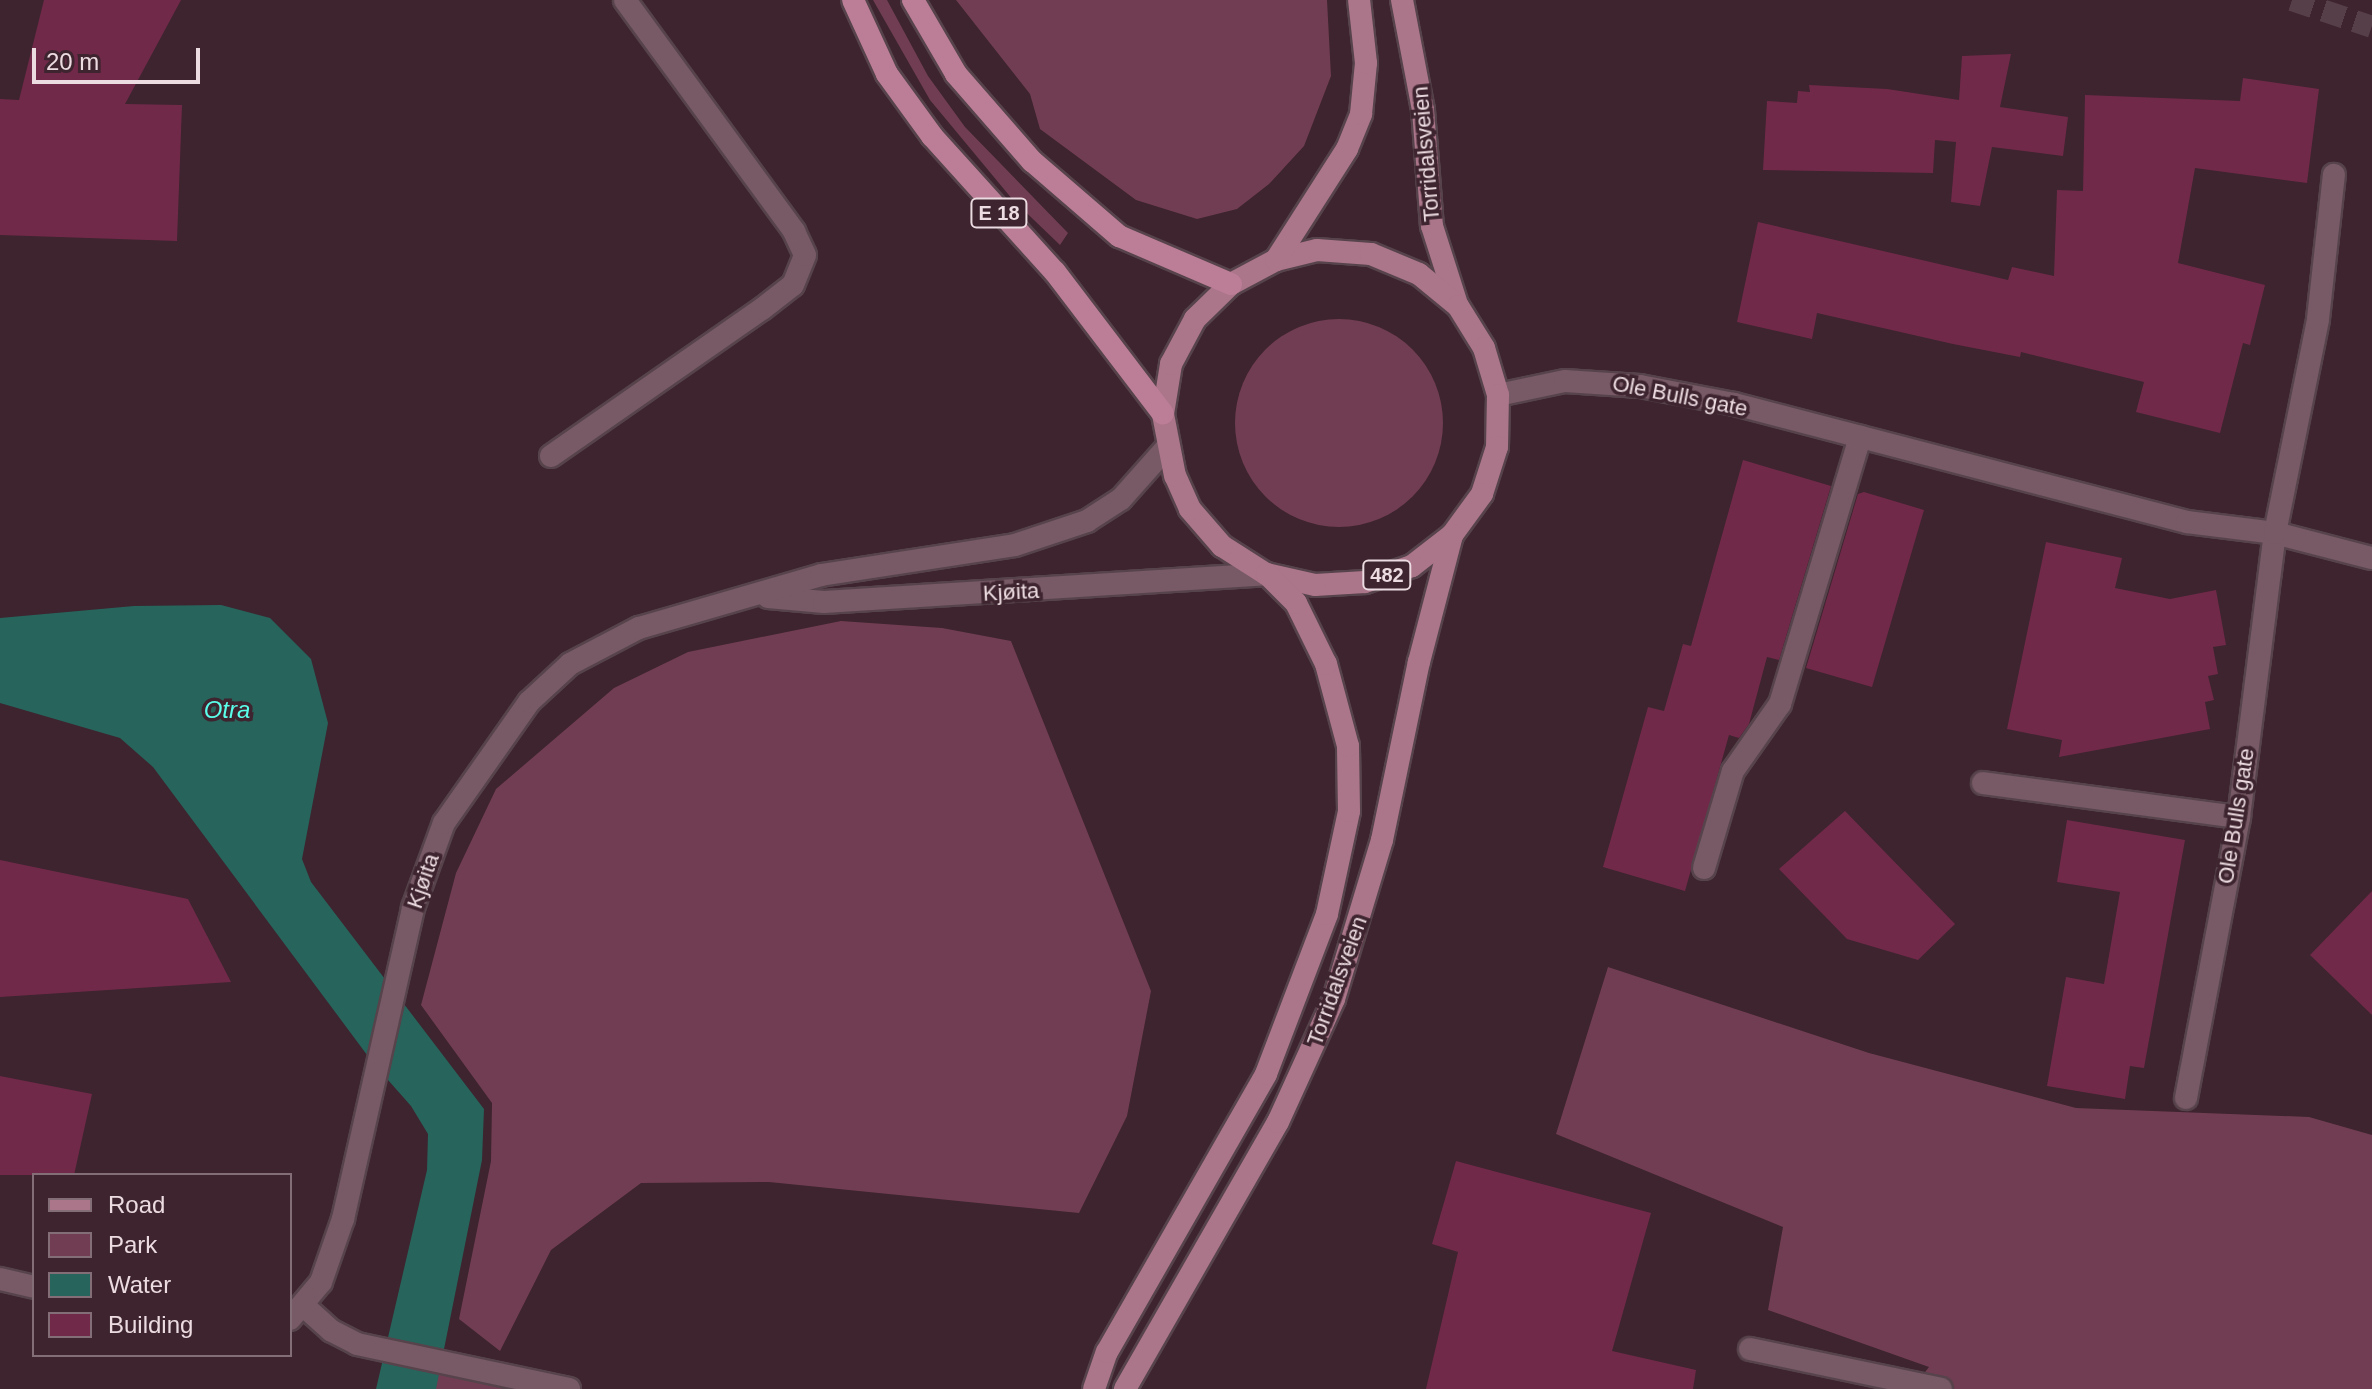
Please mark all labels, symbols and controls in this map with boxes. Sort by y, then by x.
scale bar [36,32,204,82]
text: 20 m [46,48,99,75]
street label: Torridalsveien [1407,85,1445,223]
road number: E 18 [969,197,1029,229]
street label: Ole Bulls gate [1610,370,1750,422]
road number: 482 [1361,559,1413,591]
street label: Kjøita [982,577,1040,607]
water label: Otra [204,696,250,724]
street label: Ole Bulls gate [2212,746,2260,886]
street label: Kjøita [401,850,445,912]
street label: Torridalsveien [1301,913,1373,1049]
legend [32,1173,292,1357]
text: Road [108,1191,165,1218]
text: Park [108,1231,157,1258]
text: Water [108,1271,171,1298]
text: Building [108,1311,193,1338]

